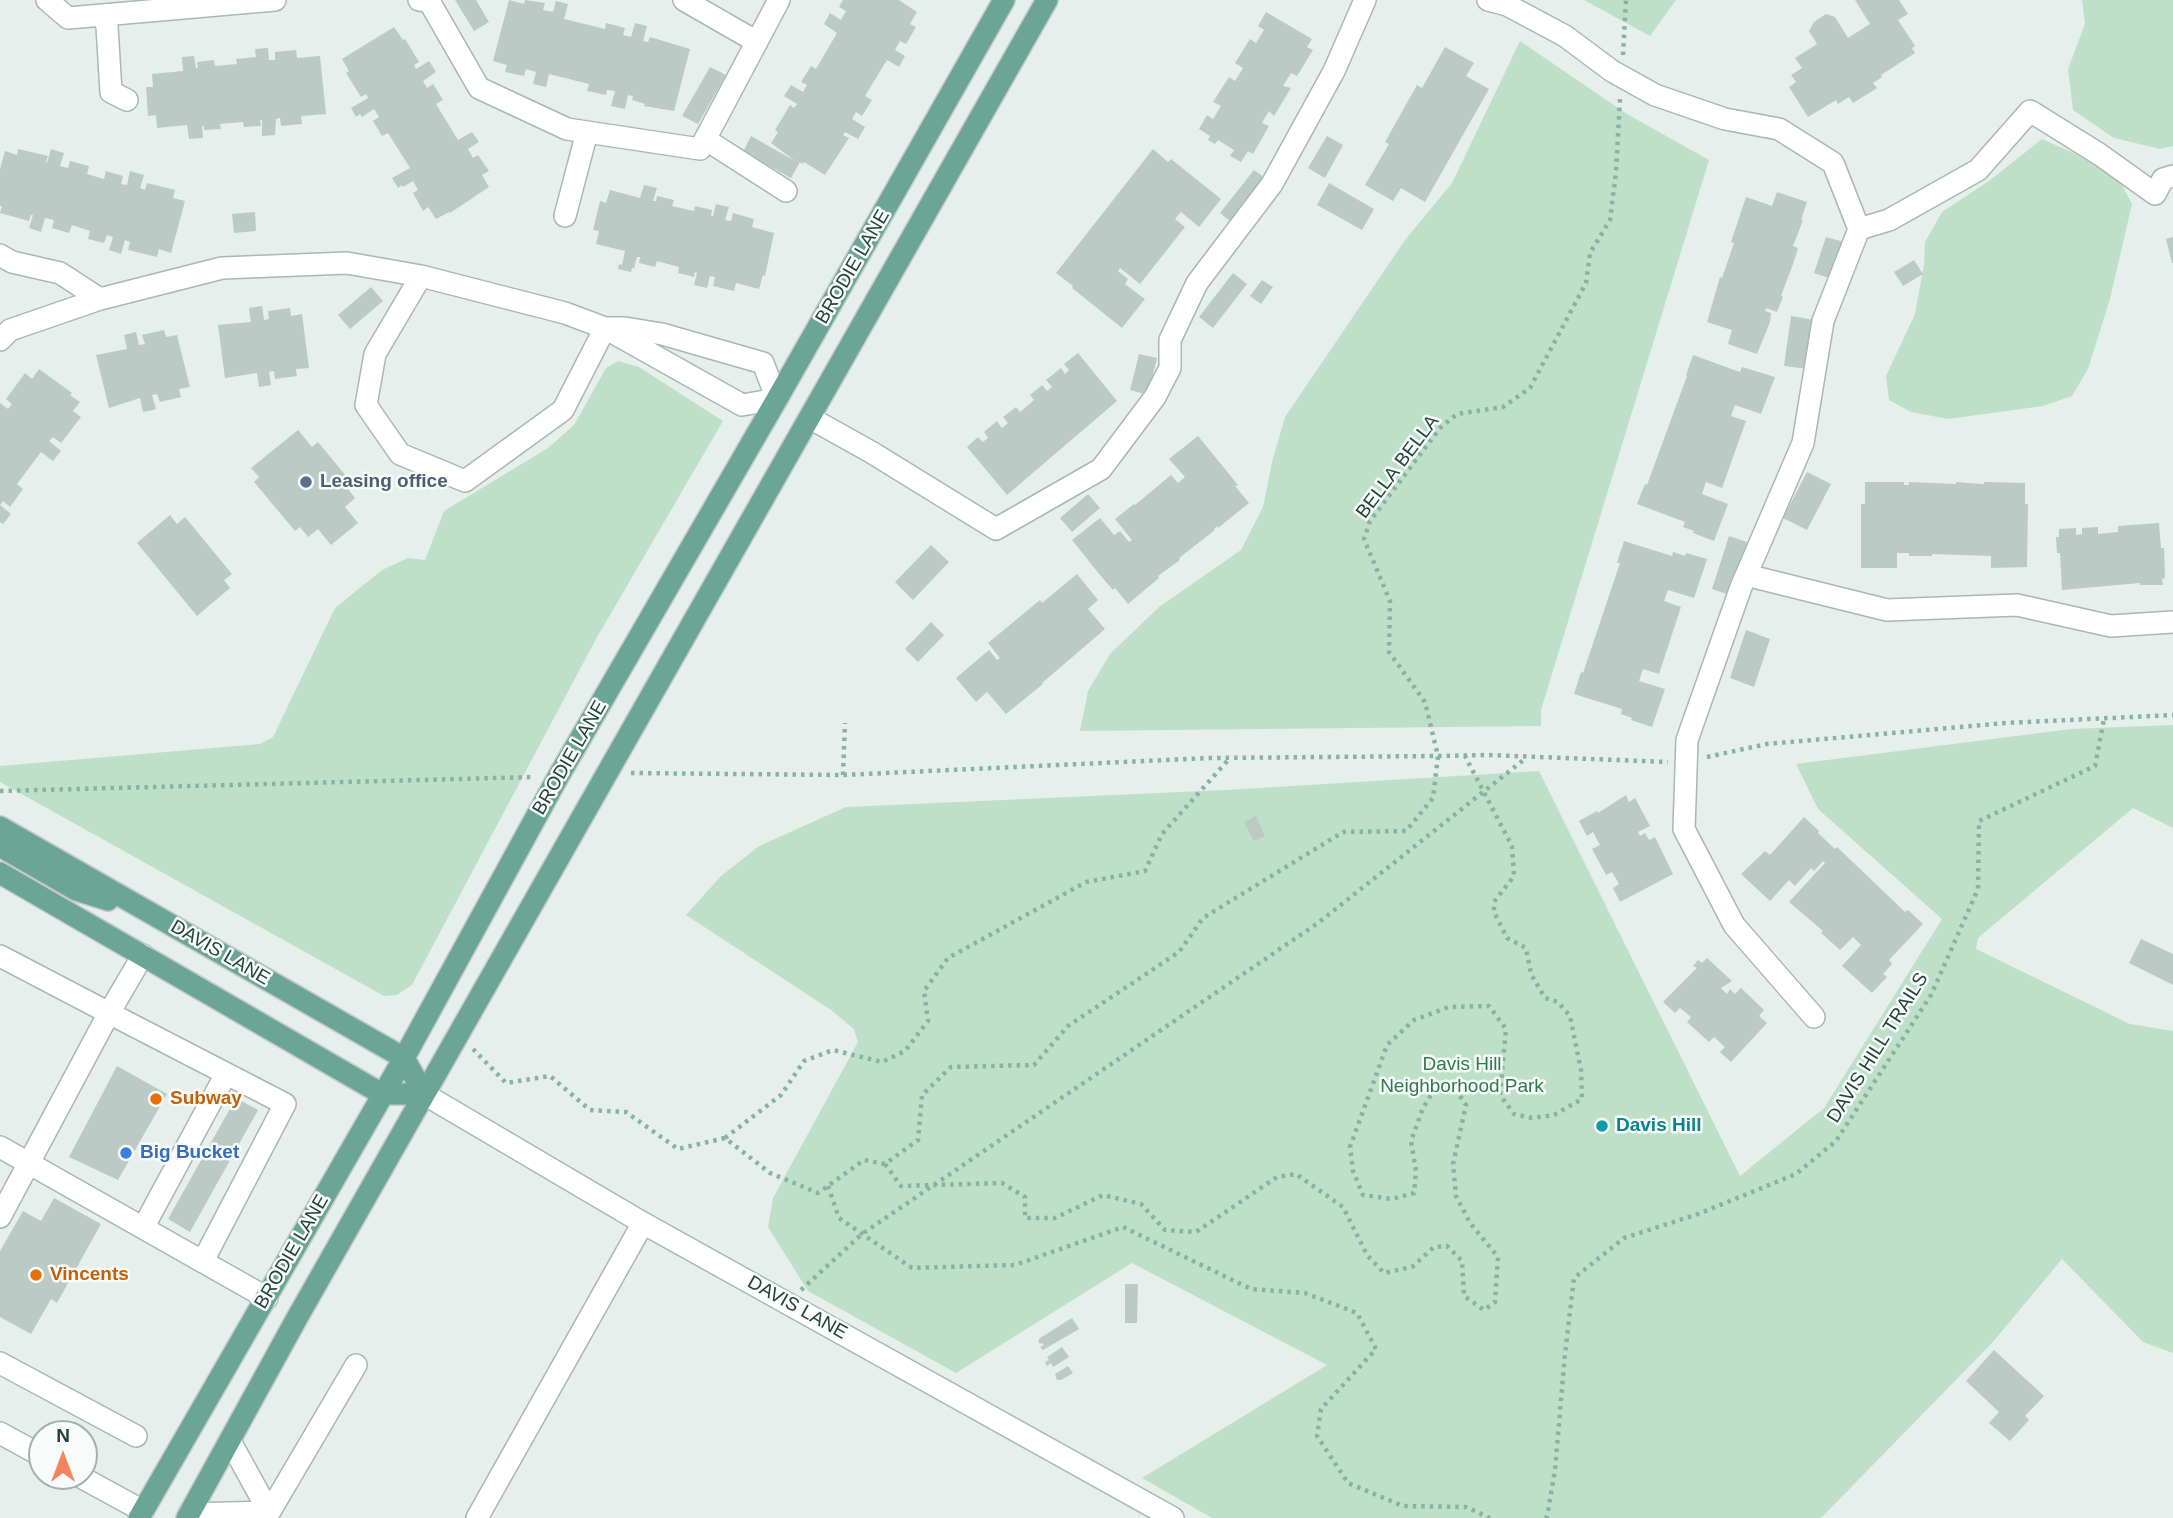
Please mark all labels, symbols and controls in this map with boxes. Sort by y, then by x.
street label: BRODIE LANE [811,206,895,328]
street label: BELLA BELLA [1352,411,1444,523]
place label: Leasing office [320,471,448,493]
marker: Leasing office [298,474,314,490]
street label: BRODIE LANE [528,697,612,819]
street label: DAVIS LANE [166,915,274,991]
street label: DAVIS HILL TRAILS [1823,969,1933,1127]
park label: Davis Hill Neighborhood Park [1380,1054,1544,1098]
place label: Subway [170,1088,242,1110]
marker: Subway [148,1091,164,1107]
place label: Davis Hill [1616,1115,1702,1137]
marker: Davis Hill [1594,1118,1610,1134]
place label: Big Bucket [140,1142,239,1164]
marker: Big Bucket [118,1145,134,1161]
street label: BRODIE LANE [250,1191,334,1313]
place label: Vincents [50,1264,129,1286]
marker: Vincents [28,1267,44,1283]
street label: DAVIS LANE [743,1271,851,1345]
north arrow [28,1420,98,1490]
text: N [56,1425,70,1446]

